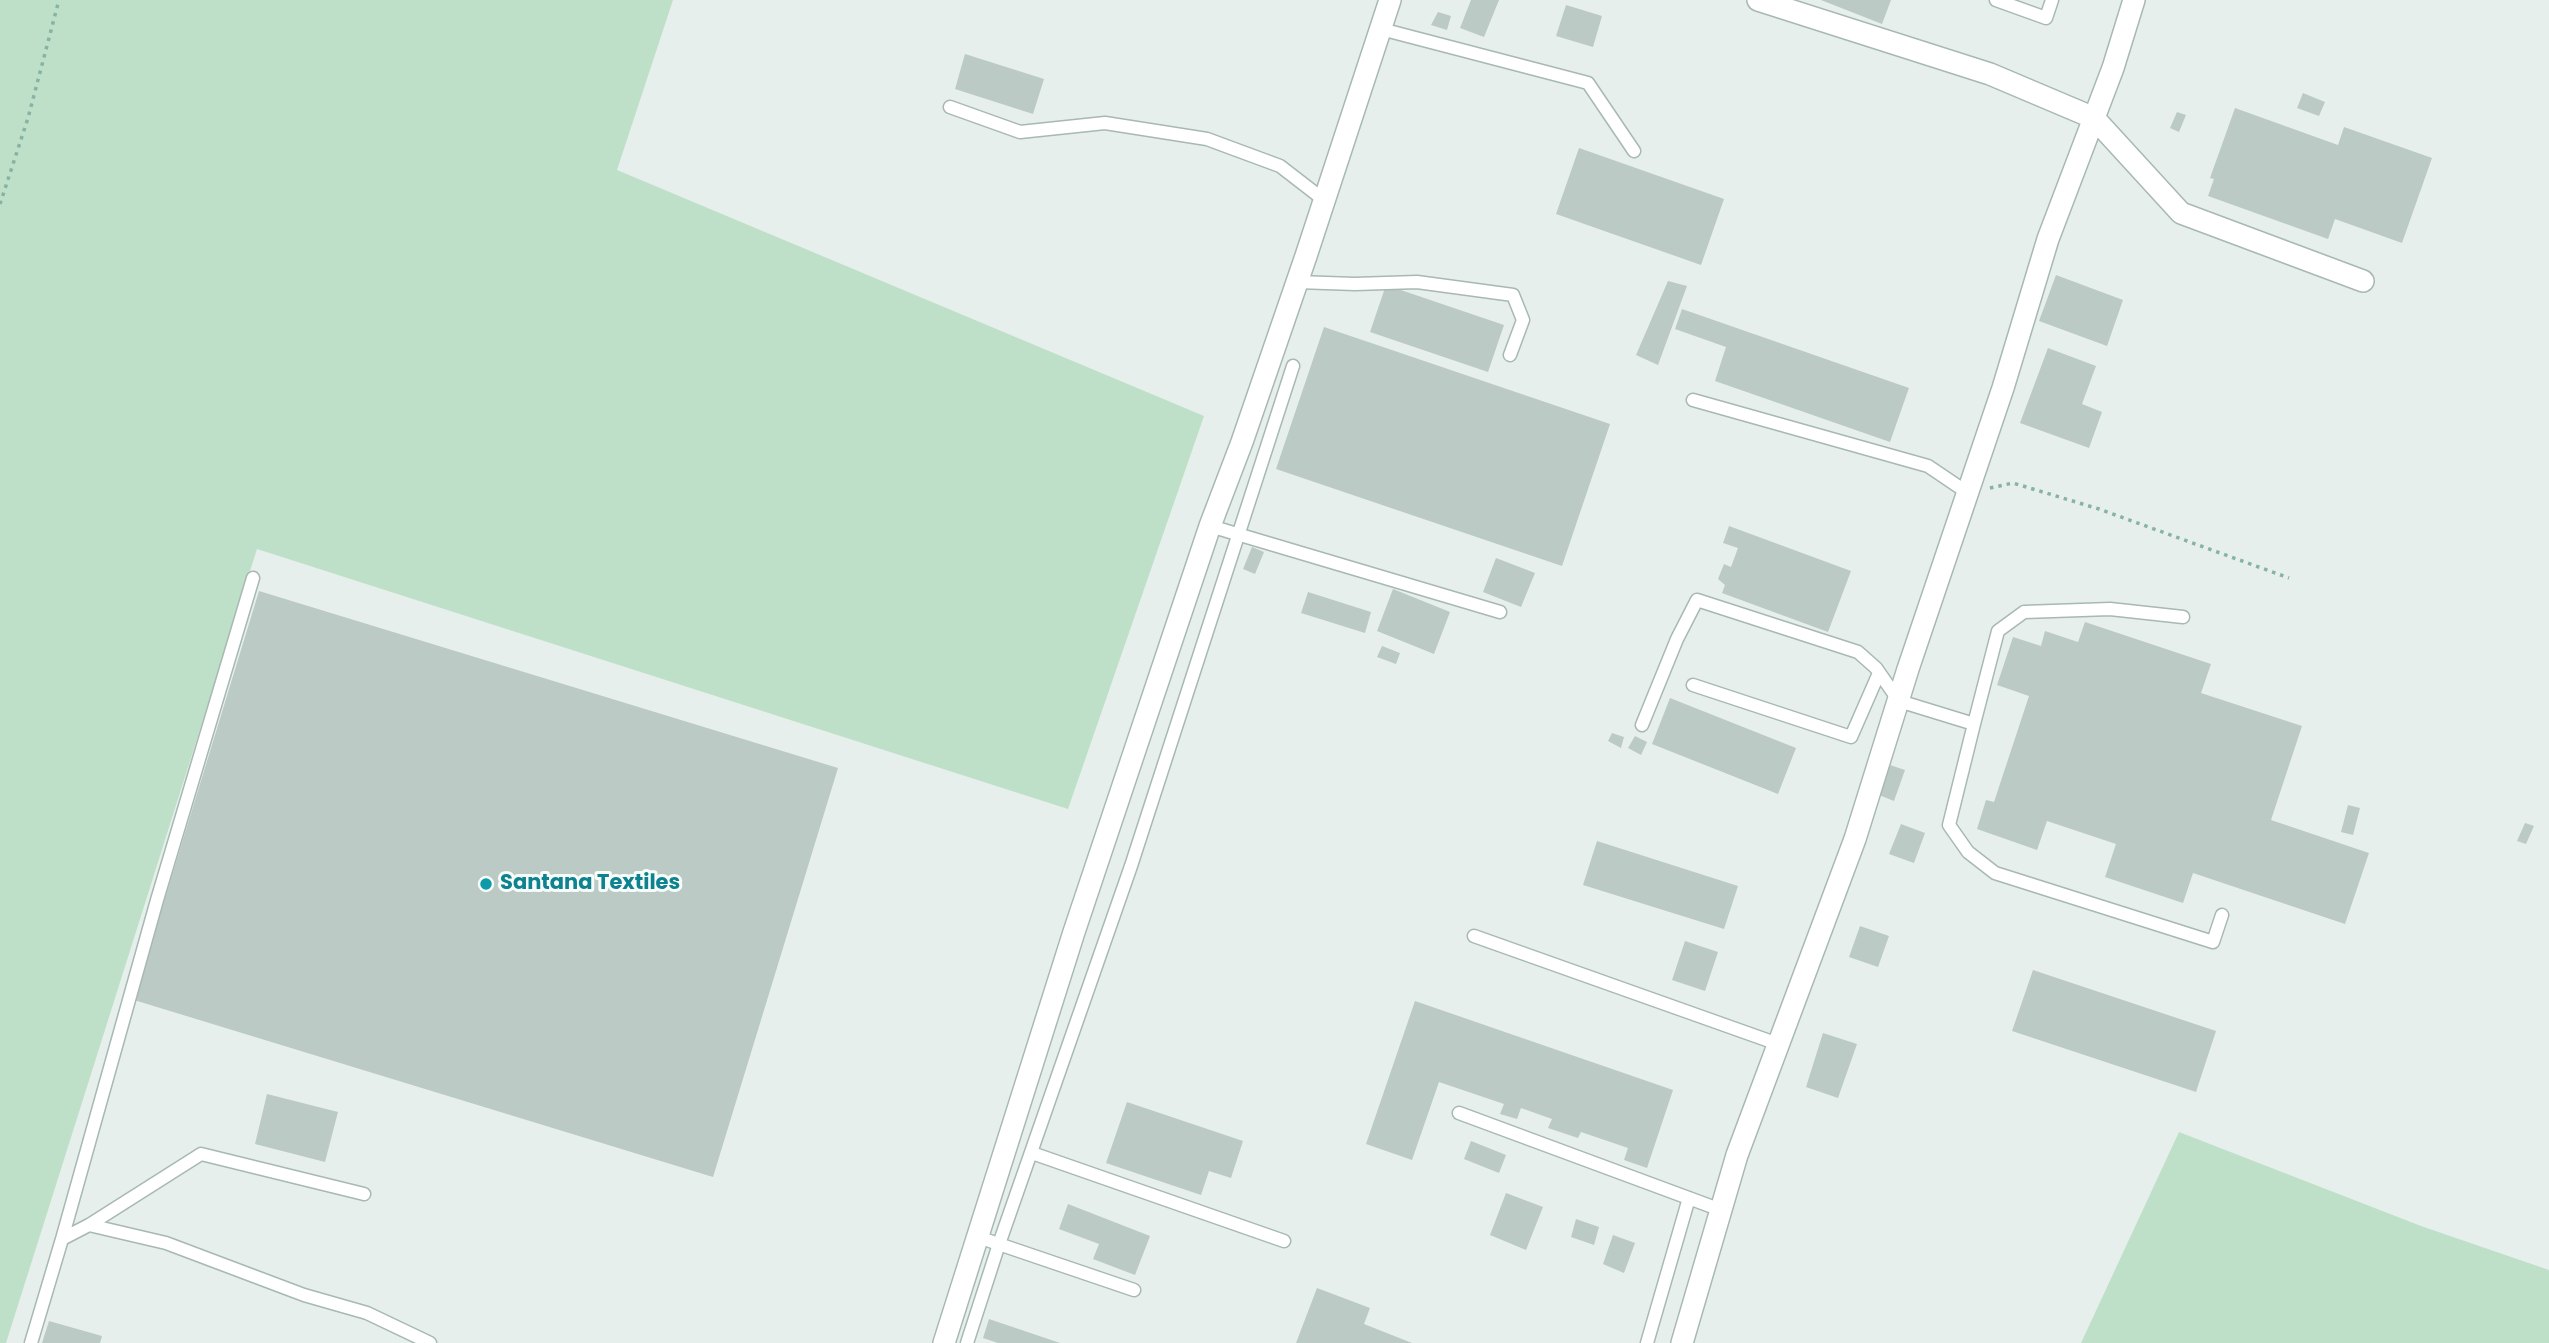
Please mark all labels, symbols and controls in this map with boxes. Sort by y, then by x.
place label: Santana Textiles [500,871,680,897]
marker: Santana Textiles [478,876,494,892]

